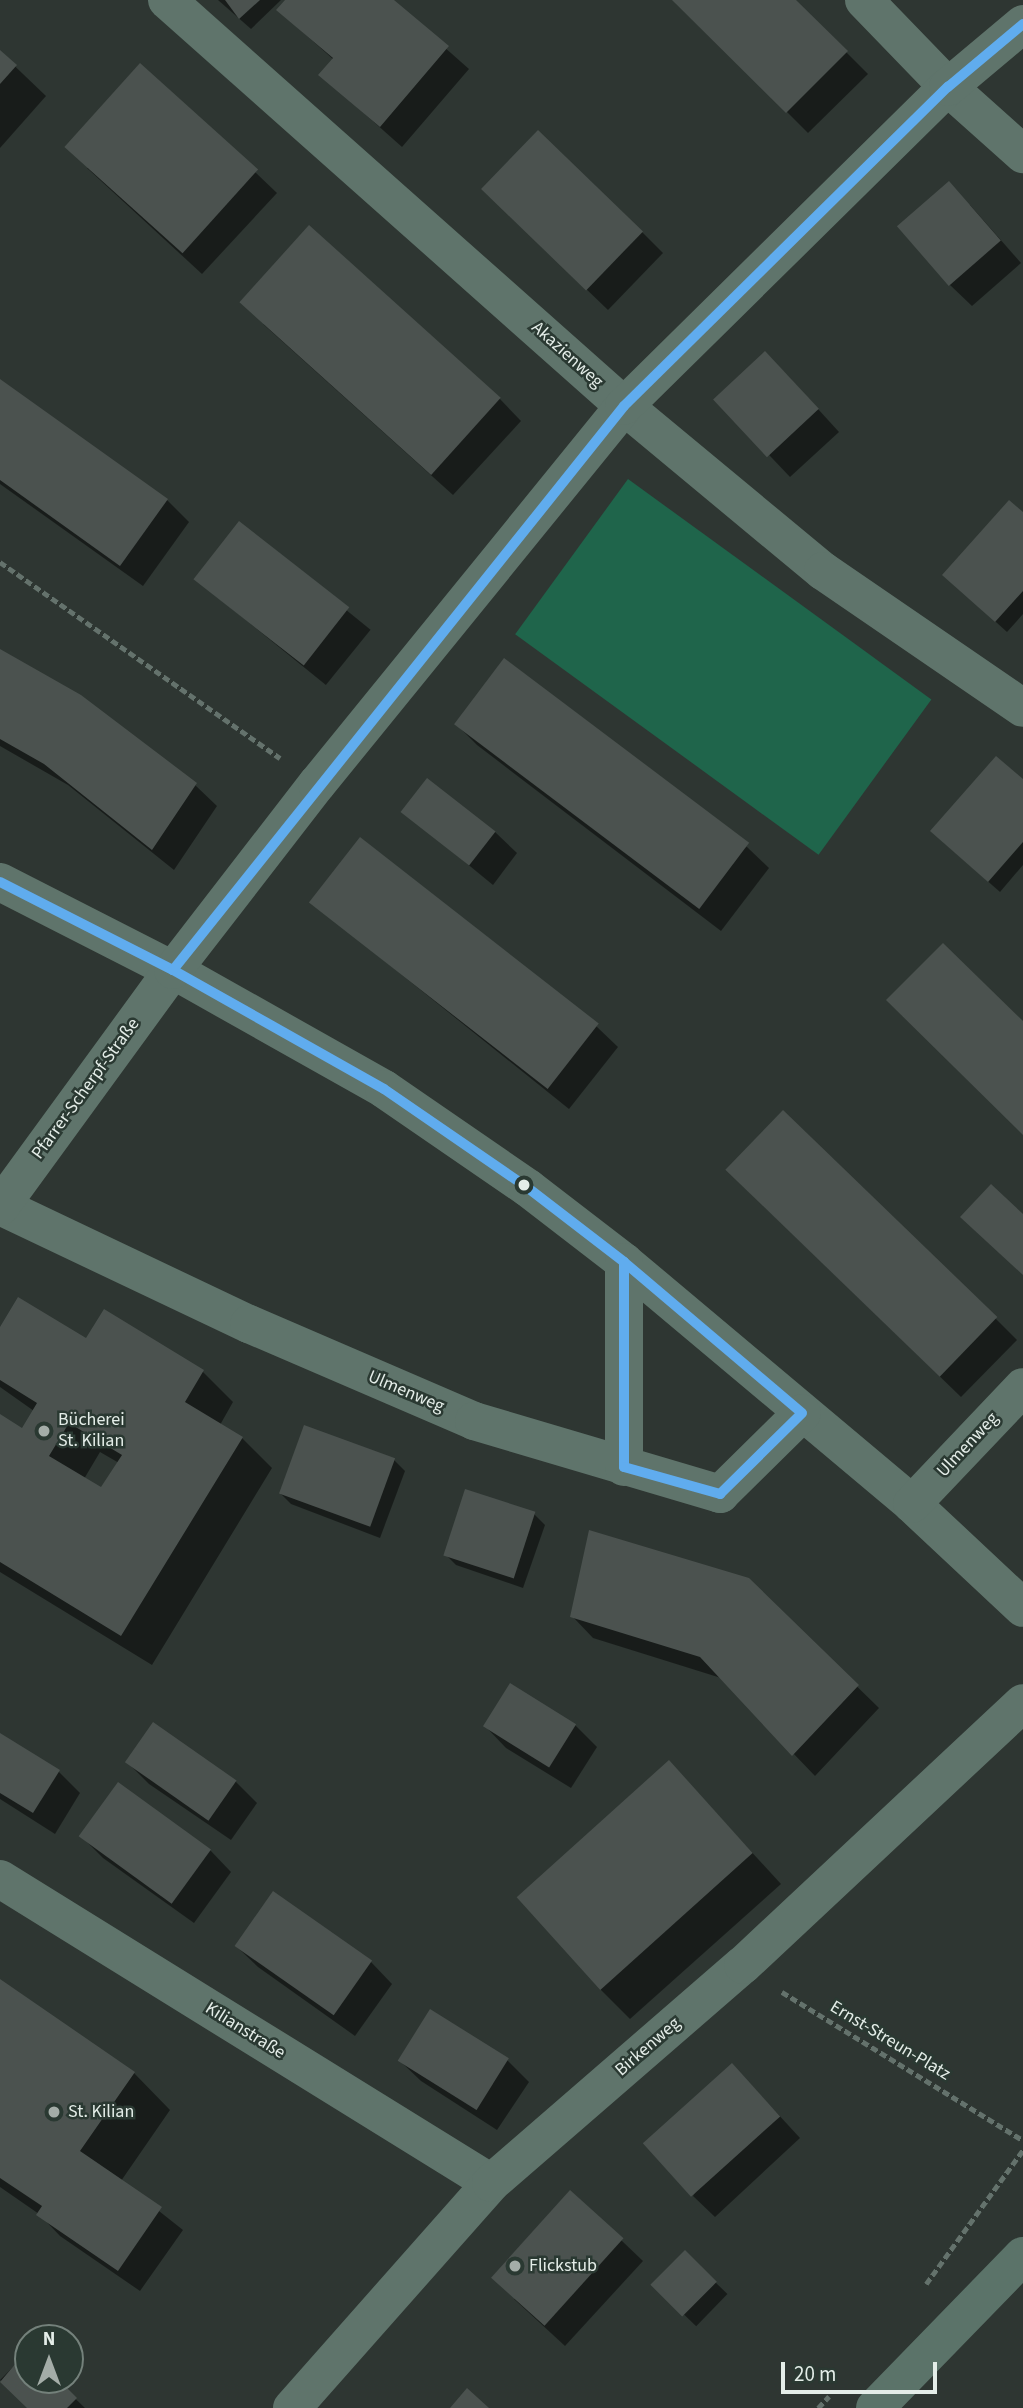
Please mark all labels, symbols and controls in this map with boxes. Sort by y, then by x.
street label: Akazienweg [527,317,607,393]
street label: Pfarrer-Scherpf-Straße [28,1014,144,1164]
unlabelled marker [517,1178,531,1192]
street label: Ulmenweg [365,1366,447,1418]
street label: Ulmenweg [933,1408,1003,1482]
place label: Bücherei St. Kilian [58,1410,125,1452]
marker: Bücherei St. Kilian [36,1423,52,1439]
street label: Ernst-Streun-Platz [826,1997,954,2085]
street label: Kilianstraße [201,1998,289,2064]
street label: Birkenweg [611,2013,685,2081]
place label: St. Kilian [68,2101,134,2123]
marker: St. Kilian [46,2104,62,2120]
place label: Flickstub [529,2255,597,2277]
marker: Flickstub [507,2258,523,2274]
north arrow [14,2324,84,2394]
text: N [43,2326,55,2353]
scale bar [785,2348,941,2392]
text: 20 m [794,2359,836,2389]

